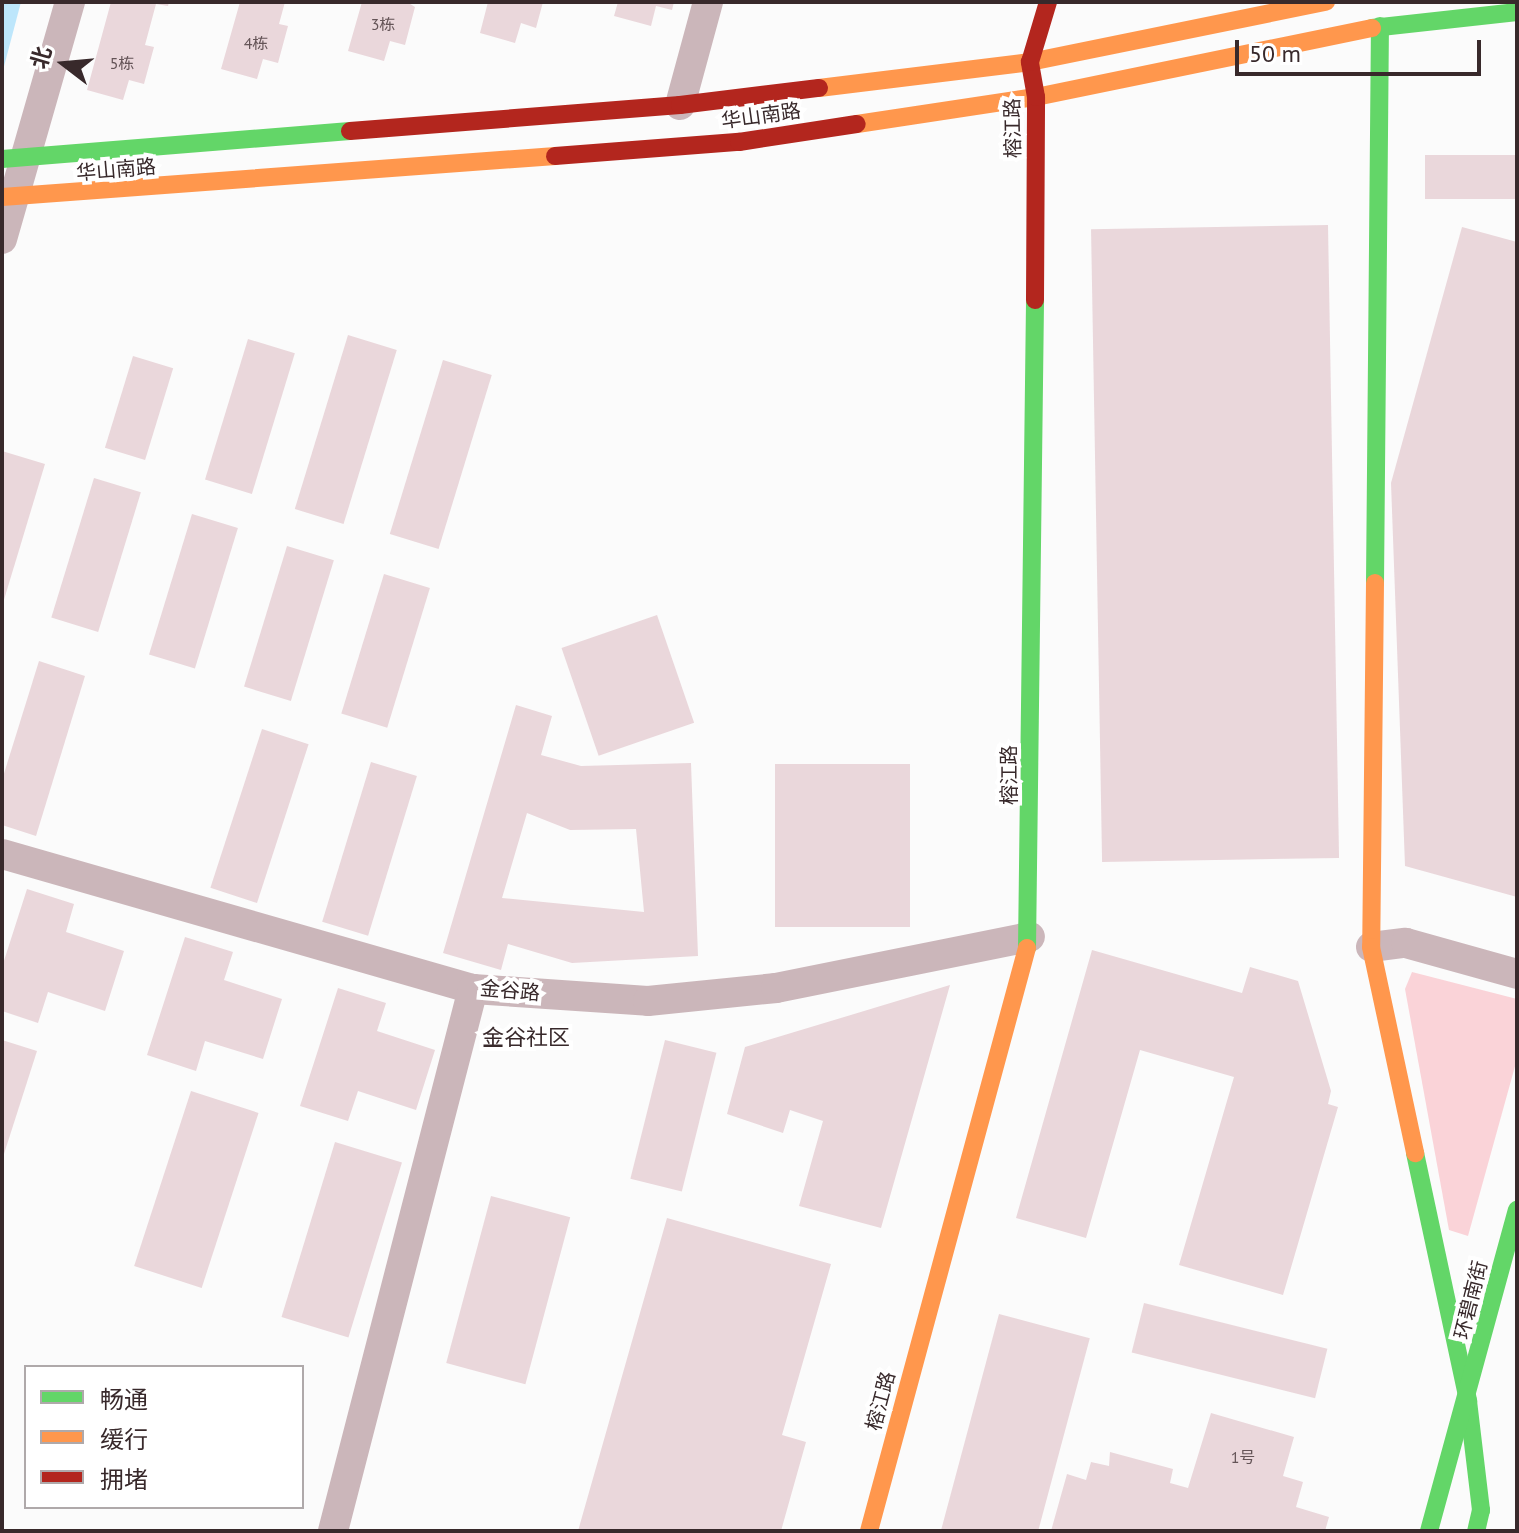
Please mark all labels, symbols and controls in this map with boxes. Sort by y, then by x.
house number: 3栋 [371,14,395,34]
north arrow [24,24,104,104]
scale bar [1239,24,1485,74]
house number: 4栋 [244,33,268,53]
text: 50 m [1249,38,1301,69]
text: 北 [24,43,57,72]
house number: 5栋 [110,53,134,73]
street label: 榕江路 [1000,98,1026,158]
street label: 华山南路 [720,99,802,133]
street label: 华山南路 [75,155,157,185]
street label: 榕江路 [997,745,1021,805]
street label: 金谷路 [479,976,541,1006]
district label: 金谷社区 [482,1025,570,1051]
street label: 环碧南街 [1450,1258,1492,1342]
legend [24,1365,304,1509]
street label: 榕江路 [862,1369,900,1433]
text: 畅通 [100,1384,148,1415]
text: 缓行 [100,1424,148,1455]
house number: 1号 [1231,1447,1255,1467]
text: 拥堵 [100,1464,148,1495]

